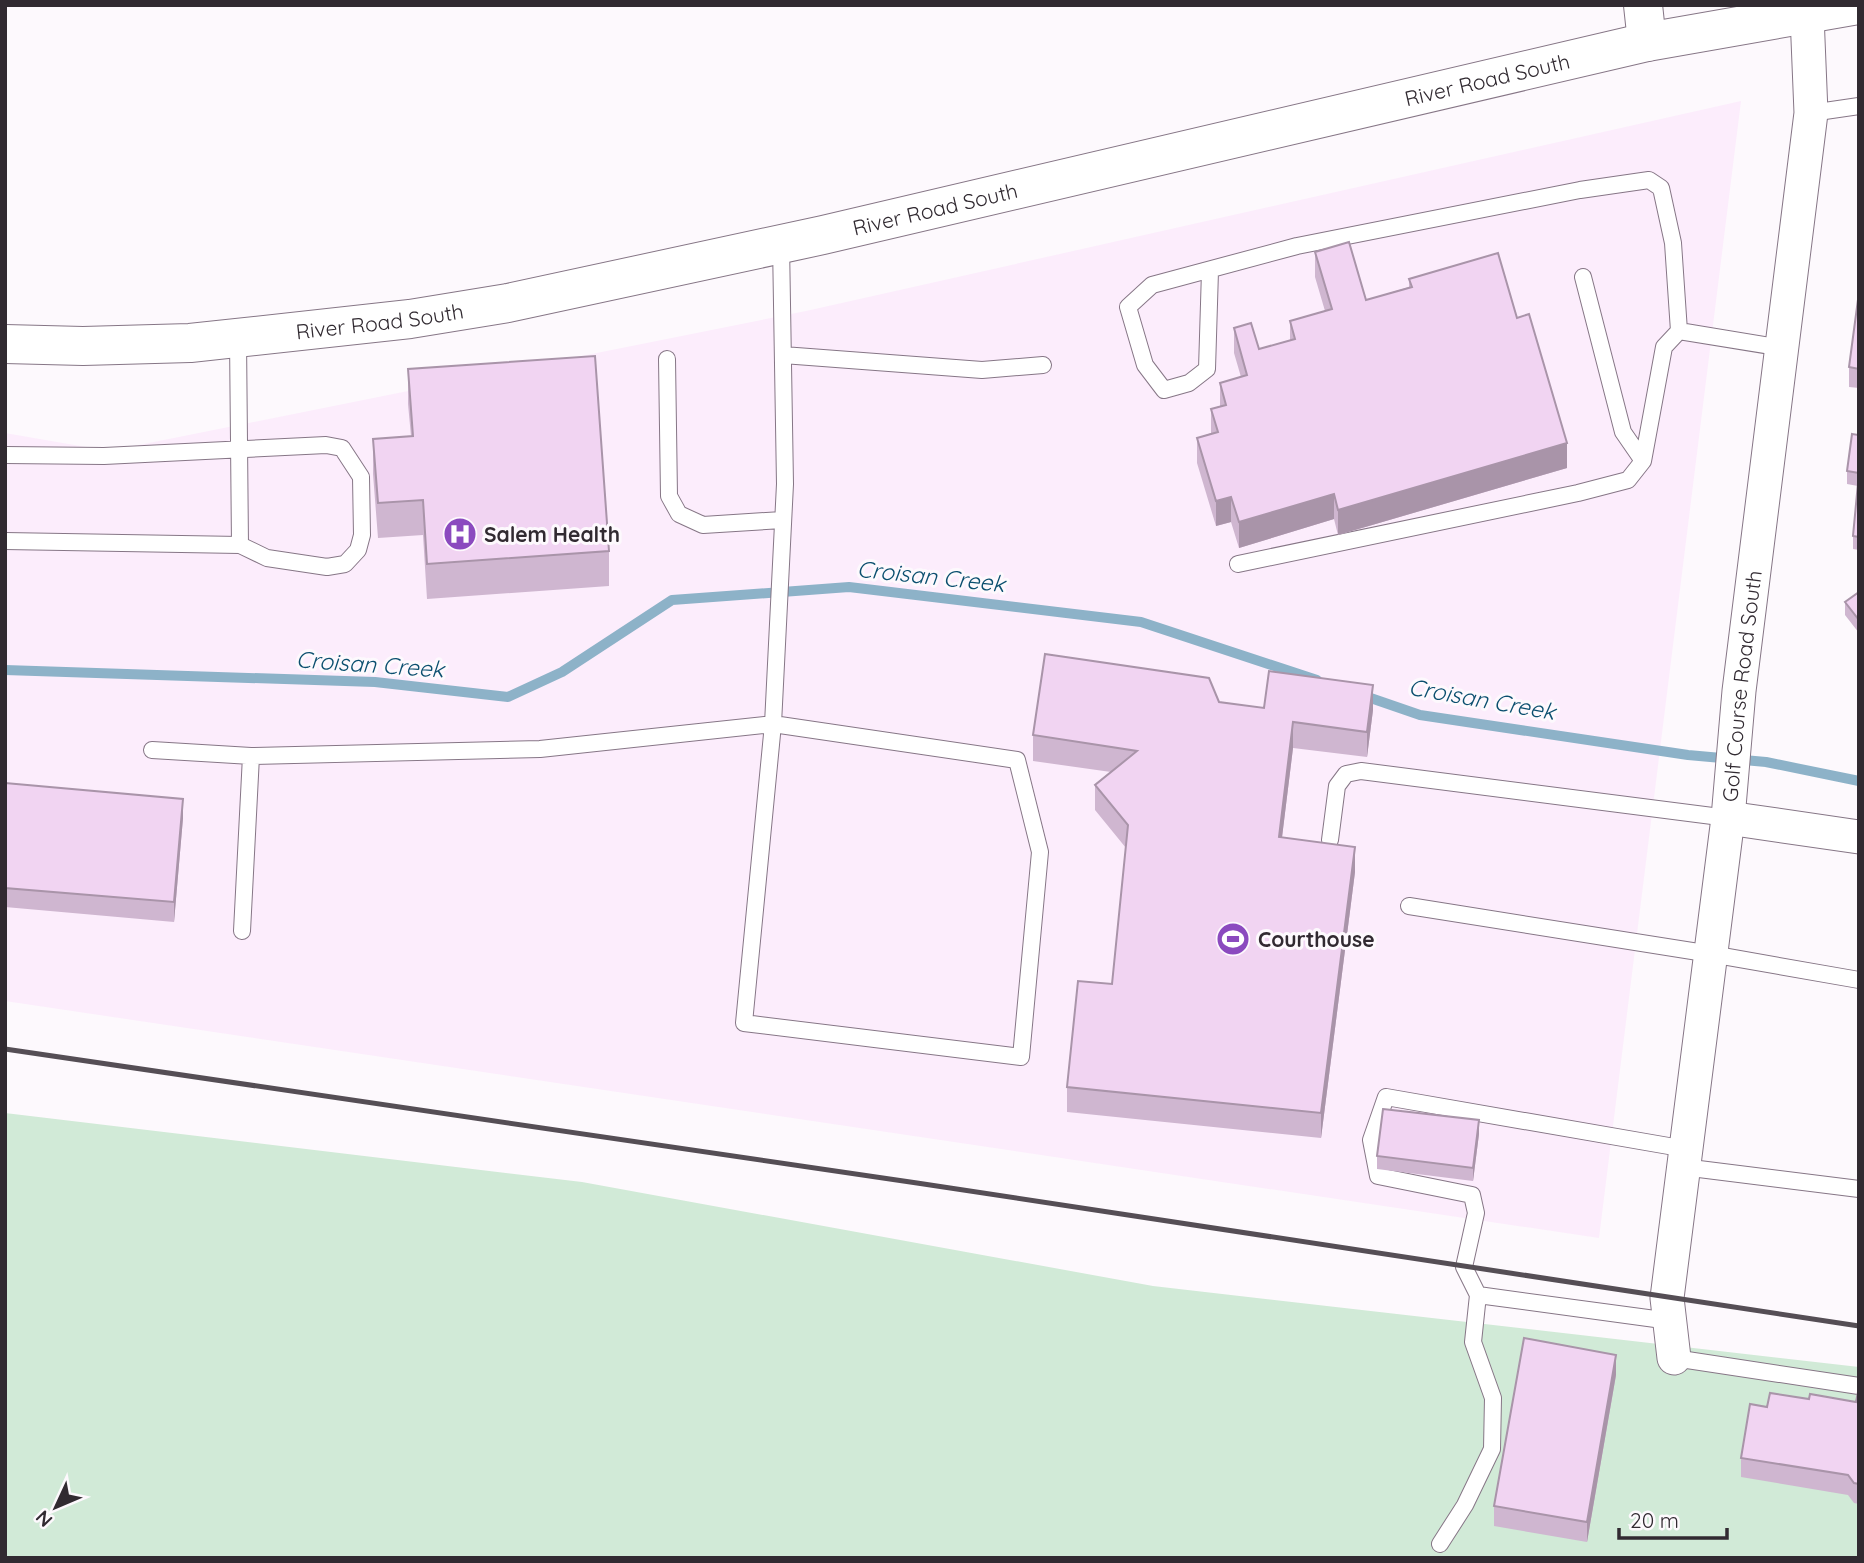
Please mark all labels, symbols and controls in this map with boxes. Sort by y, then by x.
street label: River Road South [1402,48,1572,111]
street label: River Road South [850,177,1020,241]
street label: River Road South [295,297,465,344]
hospital icon: Salem Health [441,515,479,553]
place label: Salem Health [484,521,620,547]
water label: Croisan Creek [856,554,1008,598]
street label: Golf Course Road South [1716,569,1767,803]
water label: Croisan Creek [295,644,447,684]
water label: Croisan Creek [1406,672,1559,726]
sports icon: Courthouse [1214,920,1252,958]
place label: Courthouse [1258,926,1375,952]
north arrow [21,1472,91,1542]
scale bar [1619,1496,1728,1540]
text: N [30,1505,57,1532]
text: 20 m [1630,1507,1679,1533]

